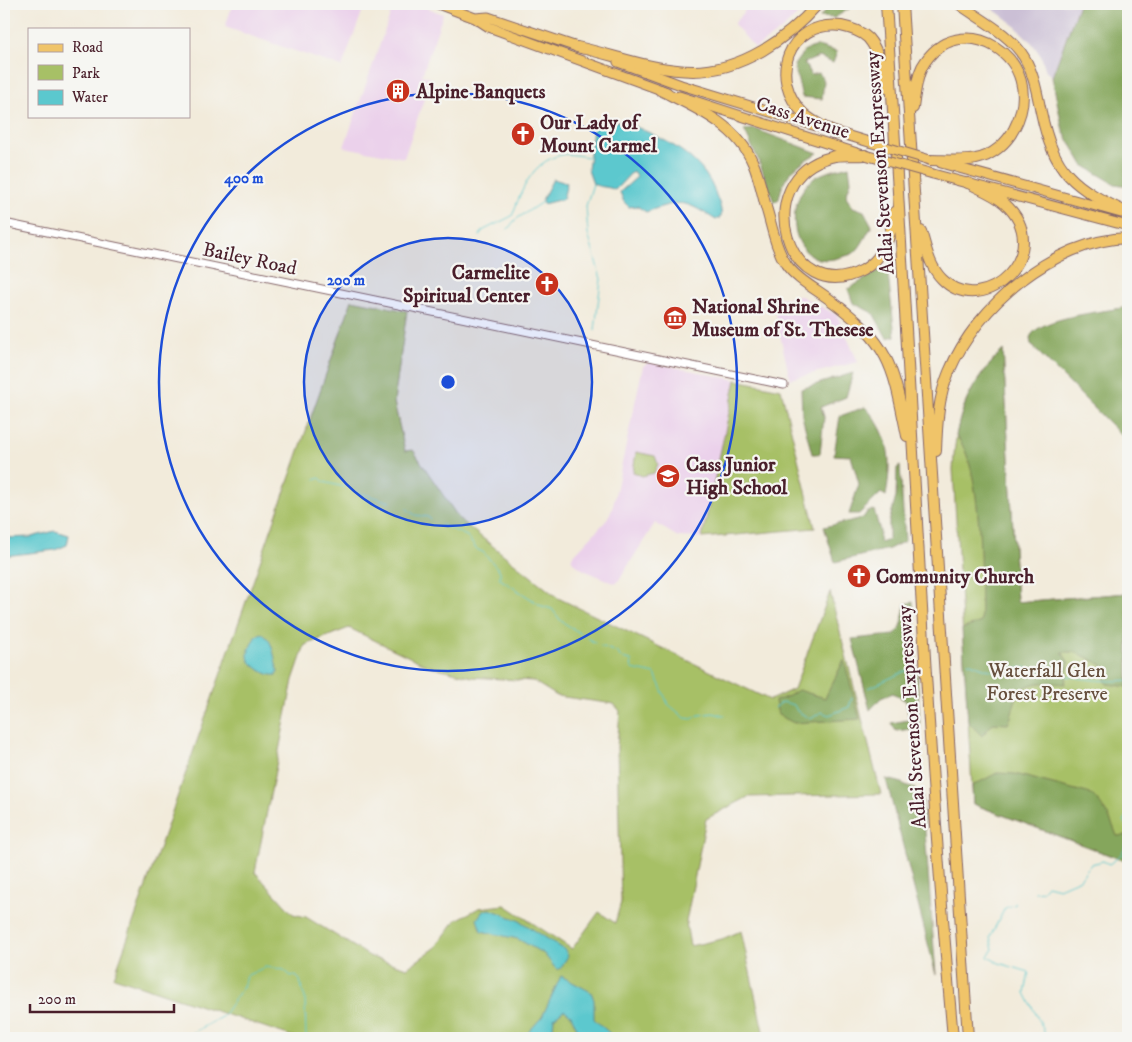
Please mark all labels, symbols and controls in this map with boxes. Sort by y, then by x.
legend [28,28,190,118]
text: Road [72,38,104,57]
street label: Adlai Stevenson Expressway [860,50,901,276]
text: Park [72,64,101,83]
building icon: Alpine Banquets [385,78,411,104]
place label: Alpine Banquets [415,80,546,105]
text: Water [71,88,108,107]
street label: Cass Avenue [752,92,853,145]
place label: Our Lady of Mount Carmel [540,111,658,159]
church icon: Our Lady of Mount Carmel [510,121,536,147]
text: 400 m [223,169,264,188]
street label: Bailey Road [200,237,299,282]
place label: Carmelite Spiritual Center [403,261,531,309]
text: 200 m [327,271,366,290]
church icon: Carmelite Spiritual Center [534,271,560,297]
place label: National Shrine Museum of St. Thesese [692,295,874,343]
museum icon: National Shrine Museum of St. Thesese [662,305,688,331]
centre of rings [439,373,457,391]
place label: Cass Junior High School [686,453,788,501]
school or university icon: Cass Junior High School [655,463,681,489]
church icon: Community Church [846,563,872,589]
place label: Community Church [876,565,1035,590]
street label: Adlai Stevenson Expressway [892,604,933,830]
park label: Waterfall Glen Forest Preserve [986,659,1108,707]
scale bar [30,982,174,1014]
text: 200 m [38,990,76,1009]

